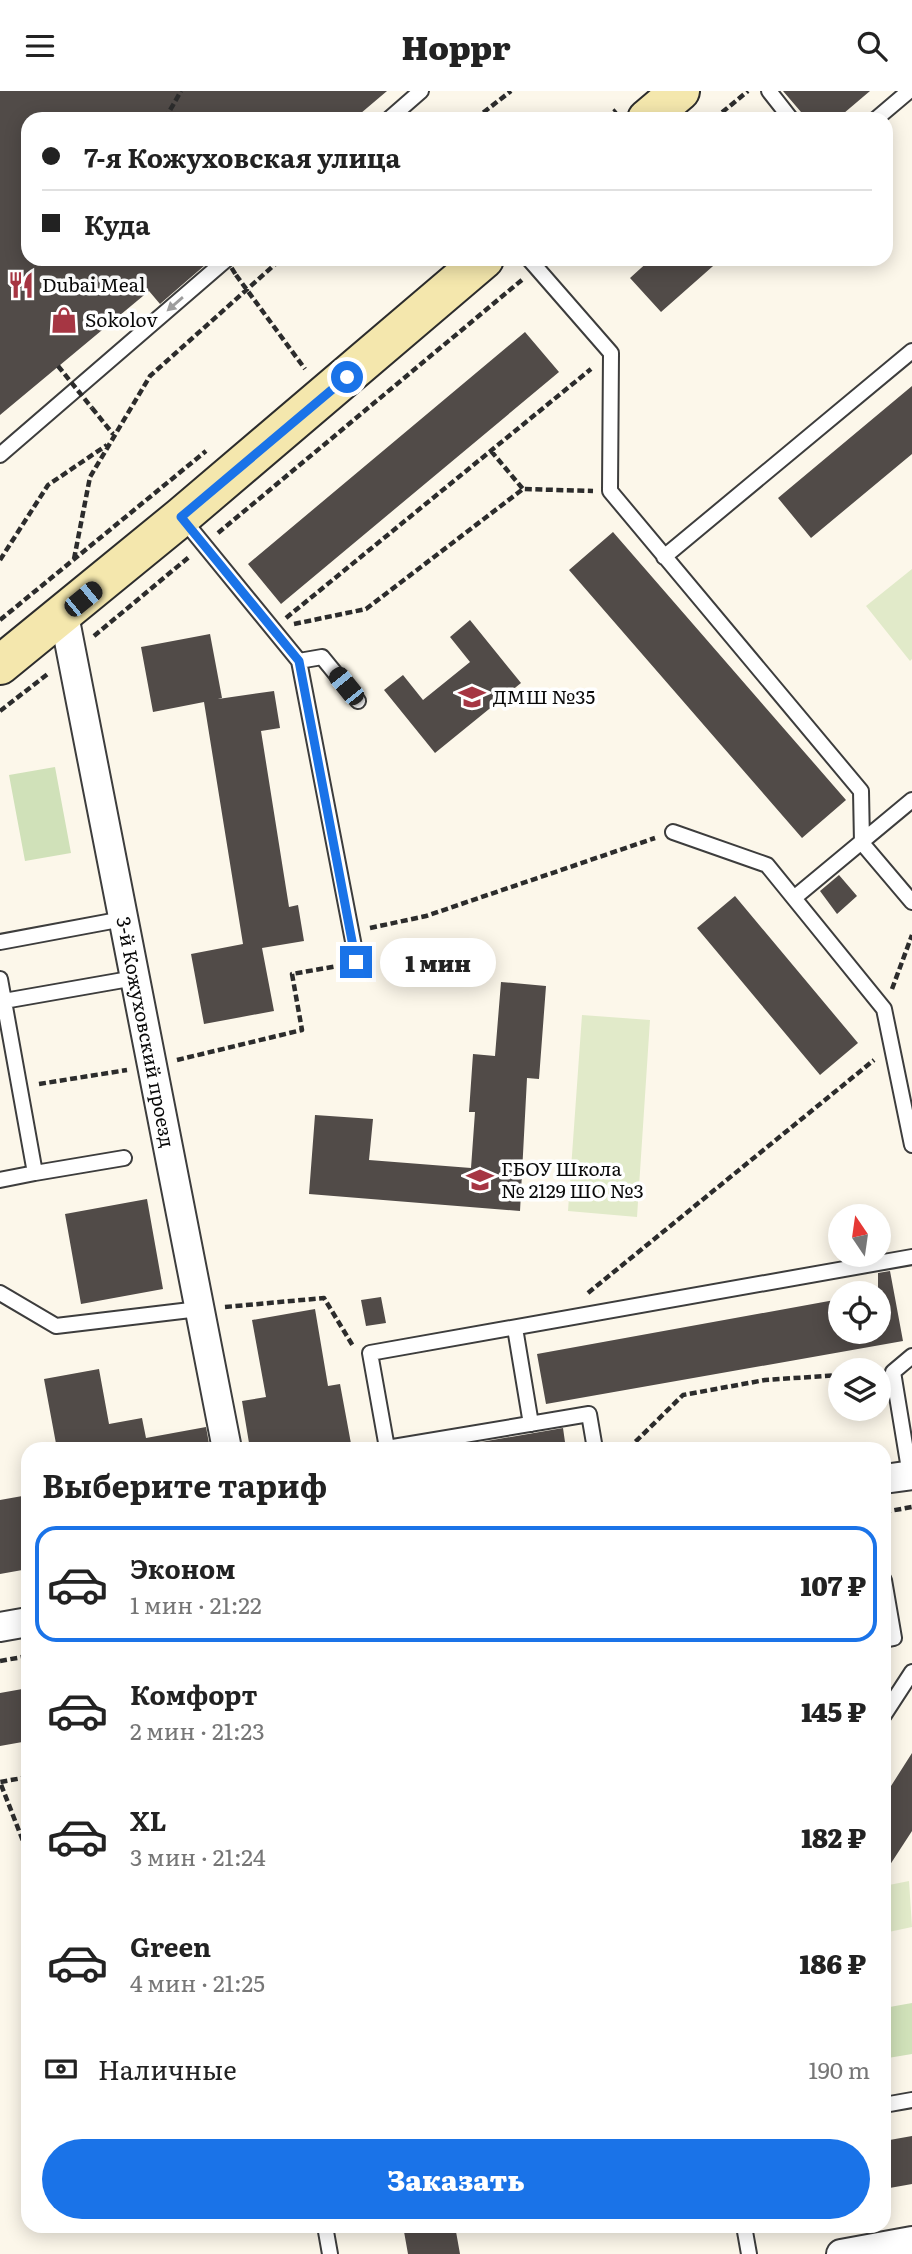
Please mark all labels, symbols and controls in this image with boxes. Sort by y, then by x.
text: Hoppr [401,22,511,70]
icon: menu [21,27,59,65]
icon: search [853,27,891,65]
text: 7-я Кожуховская улица [84,137,400,176]
text: Куда [84,204,150,243]
restaurant icon: Dubai Meal [6,270,36,300]
place label: Dubai Meal [42,270,145,298]
one-way arrow [166,296,184,312]
shop icon: Sokolov [49,305,79,335]
place label: Sokolov [85,305,158,333]
route start [331,361,363,393]
car [61,578,106,620]
car [325,663,368,709]
school or university icon: ДМШ №35 [457,682,487,712]
place label: ДМШ №35 [493,682,596,710]
street label: 3-й Кожуховский проезд [110,914,183,1150]
callout: 1 мин [380,937,496,987]
text: 1 мин [405,945,471,979]
route end [340,946,372,978]
place label: ГБОУ Школа № 2129 ШО №3 [501,1154,644,1204]
school or university icon: ГБОУ Школа № 2129 ШО №3 [465,1165,495,1195]
north arrow [828,1204,891,1267]
map controls [828,1204,891,1421]
button: locate [828,1281,891,1344]
button: layers [828,1358,891,1421]
text: Выберите тариф [42,1460,327,1508]
text: Эконом [130,1548,235,1587]
icon: car [46,1553,109,1616]
text: 107 ₽ [800,1565,866,1604]
text: 1 мин · 21:22 [130,1587,262,1621]
text: Комфорт [130,1674,257,1713]
icon: car [46,1679,109,1742]
text: 145 ₽ [801,1691,866,1730]
text: 2 мин · 21:23 [130,1713,265,1747]
text: XL [130,1800,167,1839]
icon: car [46,1805,109,1868]
text: 182 ₽ [801,1817,866,1856]
text: 3 мин · 21:24 [130,1839,266,1873]
text: Green [130,1926,211,1965]
icon: car [46,1931,109,1994]
text: 186 ₽ [800,1943,866,1982]
text: 4 мин · 21:25 [130,1965,265,1999]
text: Наличные [98,2049,237,2088]
icon: cash [42,2050,80,2088]
text: 190 m [808,2052,870,2086]
button: Заказать [42,2139,870,2219]

